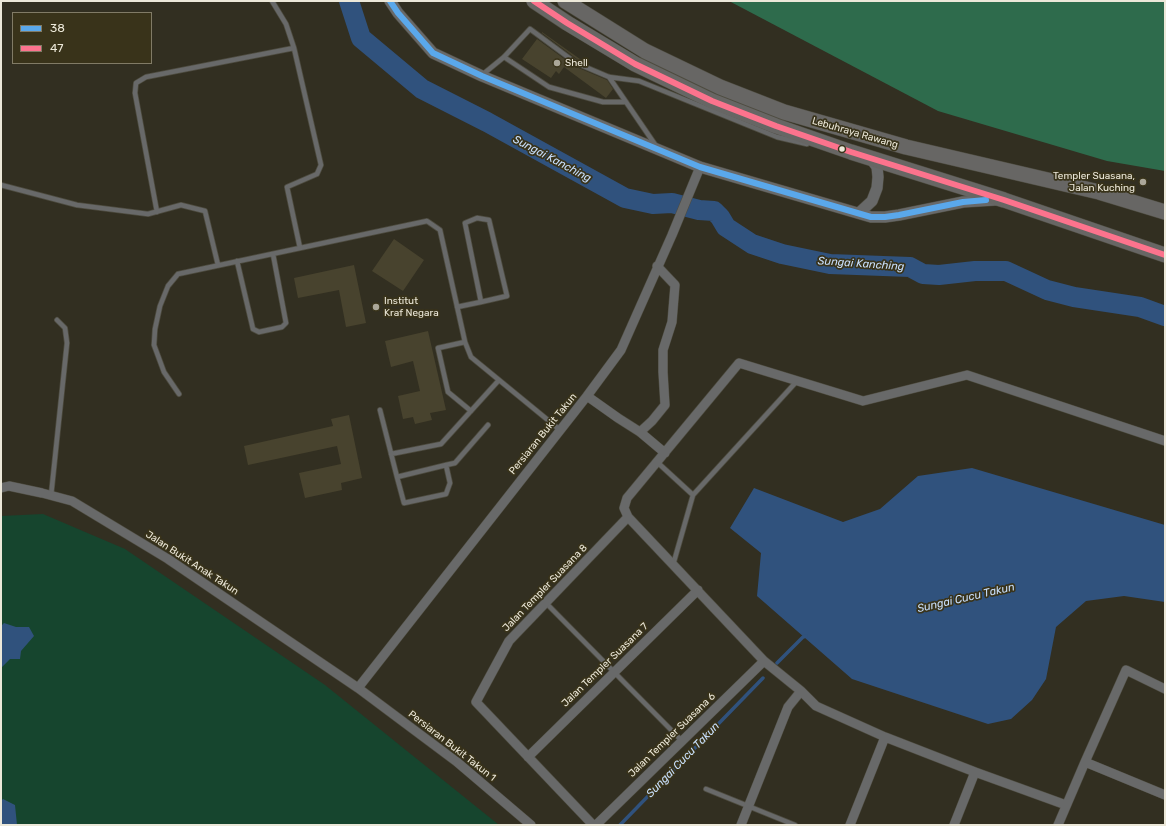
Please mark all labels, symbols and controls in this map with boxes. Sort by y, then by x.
legend [12,12,152,64]
text: 38 [50,21,65,35]
text: 47 [50,41,63,55]
place label: Shell [565,57,588,69]
marker: Shell [552,58,562,68]
street label: Lebuhraya Rawang [811,115,899,151]
water label: Sungai Kanching [511,133,593,185]
unlabelled marker [837,144,847,154]
place label: Templer Suasana, Jalan Kuching [1053,170,1135,194]
marker: Templer Suasana, Jalan Kuching [1138,177,1148,187]
water label: Sungai Kanching [817,254,905,274]
place label: Institut Kraf Negara [384,295,439,318]
marker: Institut Kraf Negara [371,302,381,312]
street label: Persiaran Bukit Takun [507,391,579,477]
street label: Jalan Bukit Anak Takun [143,528,241,598]
street label: Jalan Templer Suasana 8 [500,542,590,634]
water label: Sungai Cucu Takun [916,580,1016,616]
street label: Jalan Templer Suasana 7 [559,621,651,709]
street label: Jalan Templer Suasana 6 [626,690,718,780]
street label: Persiaran Bukit Takun 1 [406,708,498,784]
water label: Sungai Cucu Takun [644,720,722,800]

